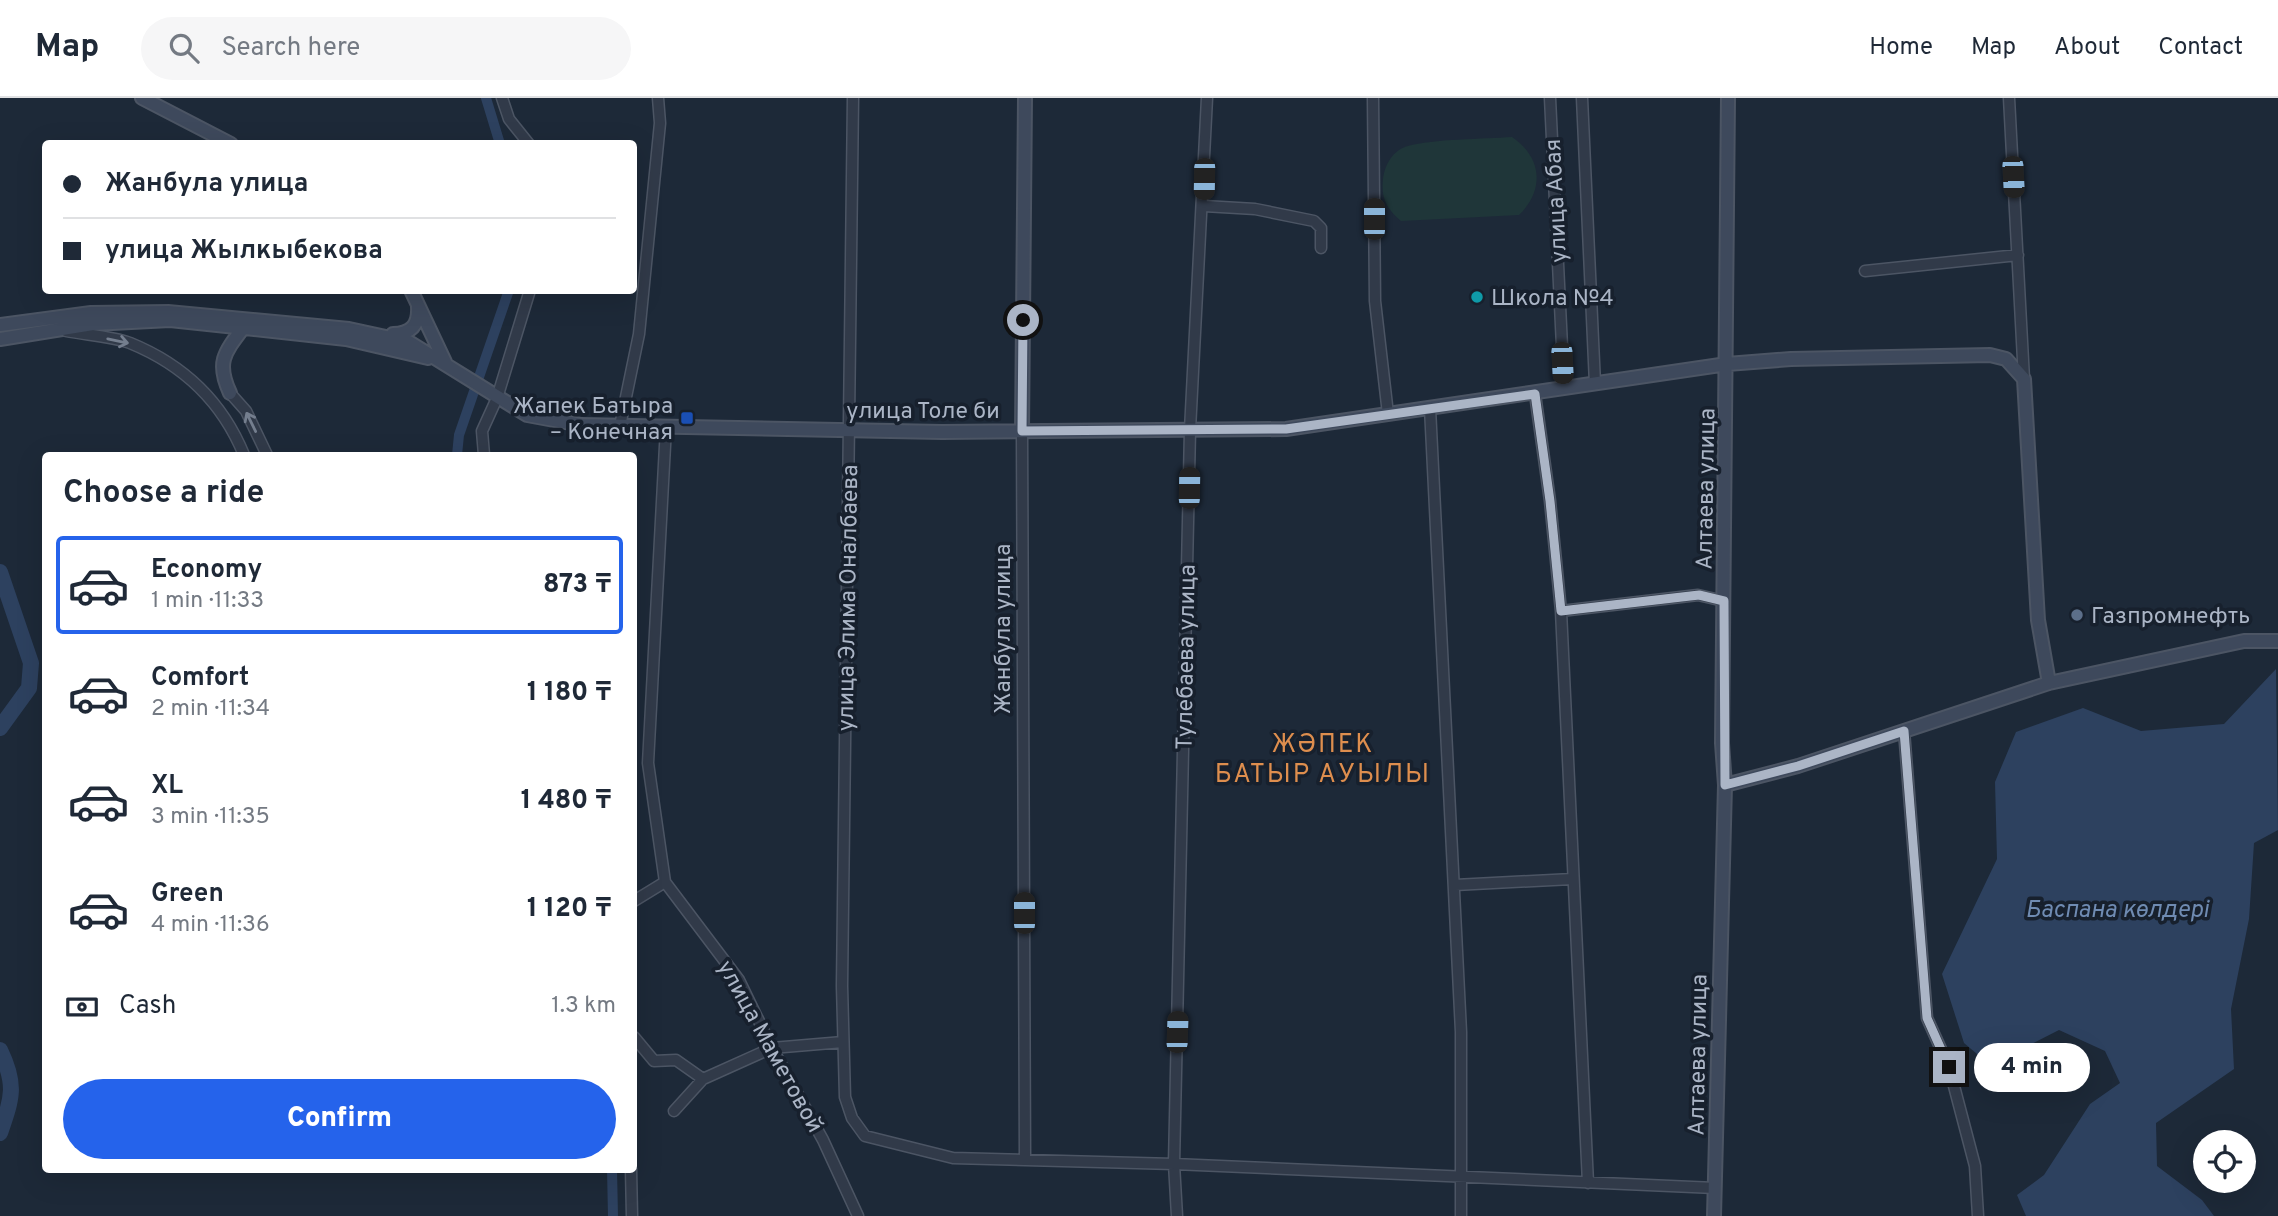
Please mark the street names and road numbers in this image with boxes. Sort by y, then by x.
street label: улица Абая [1540,138,1575,264]
street label: улица Толе би [846,398,1000,427]
street label: Алтаева улица [1692,408,1723,570]
street label: улица Элима Оналбаева [833,464,866,732]
street label: Жанбула улица [990,544,1019,714]
street label: Тулебаева улица [1171,564,1204,750]
street label: улица Маметовой [709,956,828,1139]
street label: Алтаева улица [1684,974,1715,1136]

